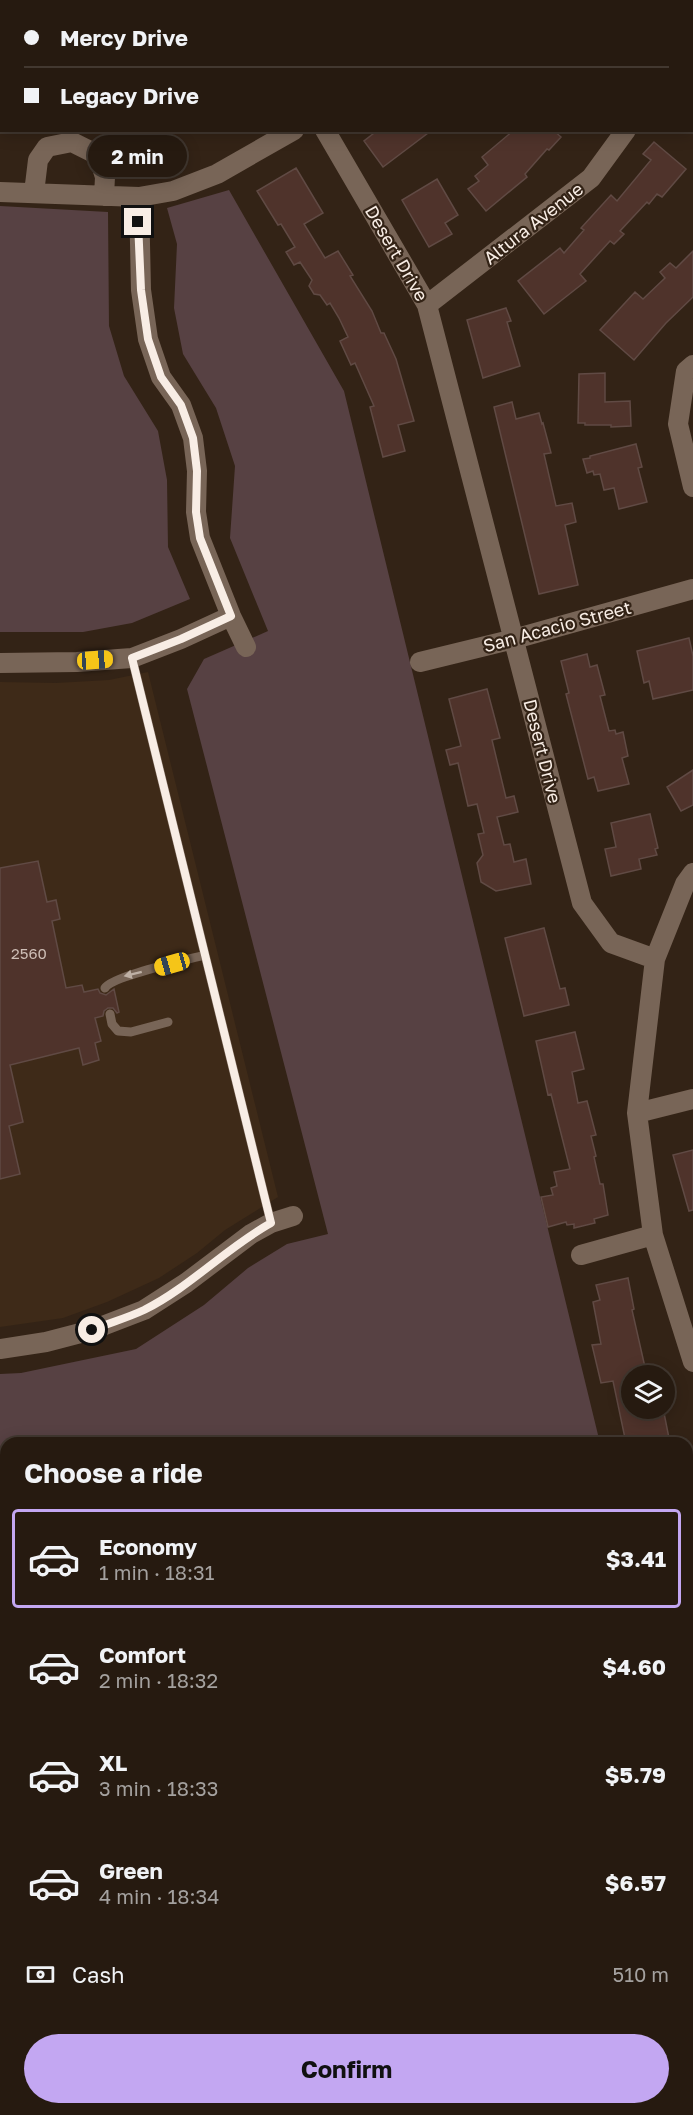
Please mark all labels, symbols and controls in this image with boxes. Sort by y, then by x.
text: Mercy Drive [60,24,188,51]
text: Legacy Drive [60,82,199,109]
callout: 2 min [88,135,188,177]
text: 2 min [111,144,164,168]
street label: Altura Avenue [479,177,587,269]
street label: Desert Drive [361,201,433,305]
route end [124,208,151,235]
street label: San Acacio Street [481,596,633,656]
car [76,650,114,670]
street label: Desert Drive [519,697,567,805]
house number: 2560 [11,944,47,962]
car [152,950,192,978]
one-way arrow [124,970,142,980]
route start [78,1316,105,1343]
map controls [621,1365,675,1419]
button: layers [621,1365,675,1419]
text: Choose a ride [24,1457,203,1489]
icon: car [27,1532,81,1586]
text: Economy [99,1533,197,1560]
text: $3.41 [606,1545,666,1572]
text: 1 min · 18:31 [99,1560,214,1584]
icon: car [27,1640,81,1694]
text: Comfort [99,1641,186,1668]
text: $4.60 [602,1653,666,1680]
text: 2 min · 18:32 [99,1668,218,1692]
icon: car [27,1748,81,1802]
text: XL [99,1749,127,1776]
text: $5.79 [605,1761,666,1788]
text: 3 min · 18:33 [99,1776,218,1800]
icon: car [27,1856,81,1910]
text: Green [99,1857,163,1884]
text: $6.57 [605,1869,666,1896]
text: 4 min · 18:34 [99,1884,219,1908]
icon: cash [24,1958,57,1991]
text: Cash [72,1961,125,1988]
text: 510 m [613,1962,669,1986]
button: Confirm [24,2034,669,2103]

